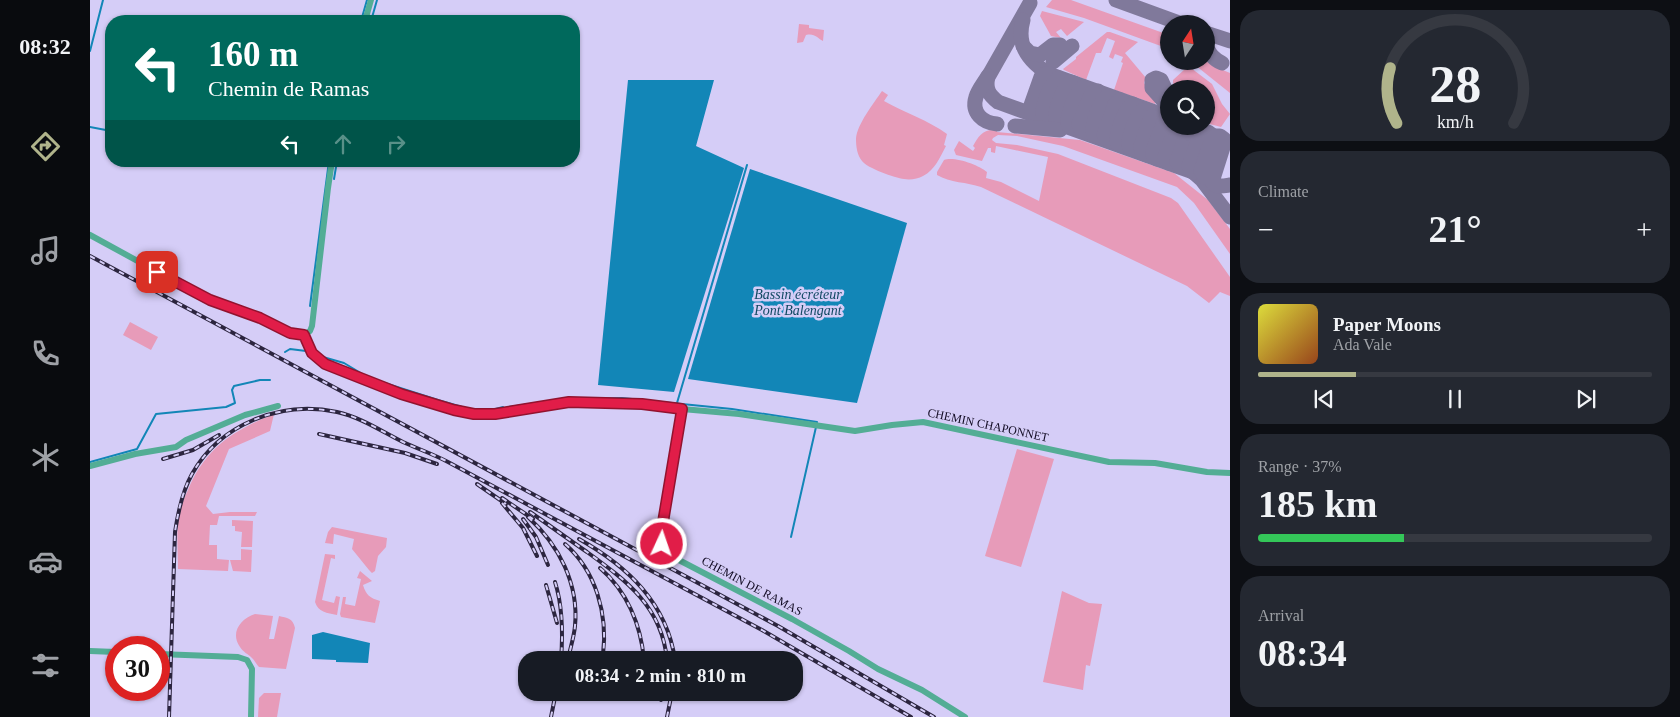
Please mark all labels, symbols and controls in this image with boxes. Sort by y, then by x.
north arrow [1160,15,1215,70]
map controls [1160,15,1215,135]
text: 08:32 [19,34,71,59]
icon: left [125,35,190,100]
text: 160 m [208,35,298,74]
text: 28 [1429,56,1481,113]
text: Chemin de Ramas [208,76,369,101]
button: search [1160,80,1215,135]
text: km/h [1437,112,1473,132]
icon: directions [28,129,63,164]
icon: left [276,130,304,158]
icon: ahead [329,130,357,158]
icon: right [382,130,410,158]
text: Climate [1258,183,1309,200]
text: 21° [1428,208,1482,250]
text: − [1258,214,1274,245]
text: + [1636,214,1652,245]
icon: music [28,233,63,268]
pin [136,251,178,293]
icon: arrive [143,258,171,286]
water label: Bassin écréteur Pont Balengant [753,287,843,318]
text: Paper Moons [1333,314,1441,335]
icon: phone [28,336,63,371]
text: Ada Vale [1333,336,1392,353]
icon: previous [1310,385,1338,413]
icon: pause [1441,385,1469,413]
icon: next [1572,385,1600,413]
street label: CHEMIN CHAPONNET [926,405,1050,445]
icon: climate [28,440,63,475]
text: Range · 37% [1258,458,1342,475]
text: 185 km [1258,483,1377,525]
position arrow [635,517,687,569]
icon: car [28,544,63,579]
street label: CHEMIN DE RAMAS [699,554,805,618]
text: Arrival [1258,607,1304,624]
text: 08:34 [1258,632,1347,674]
speed limit sign: 30 [105,636,170,701]
icon: filters [28,648,63,683]
text: 08:34 · 2 min · 810 m [575,665,746,686]

